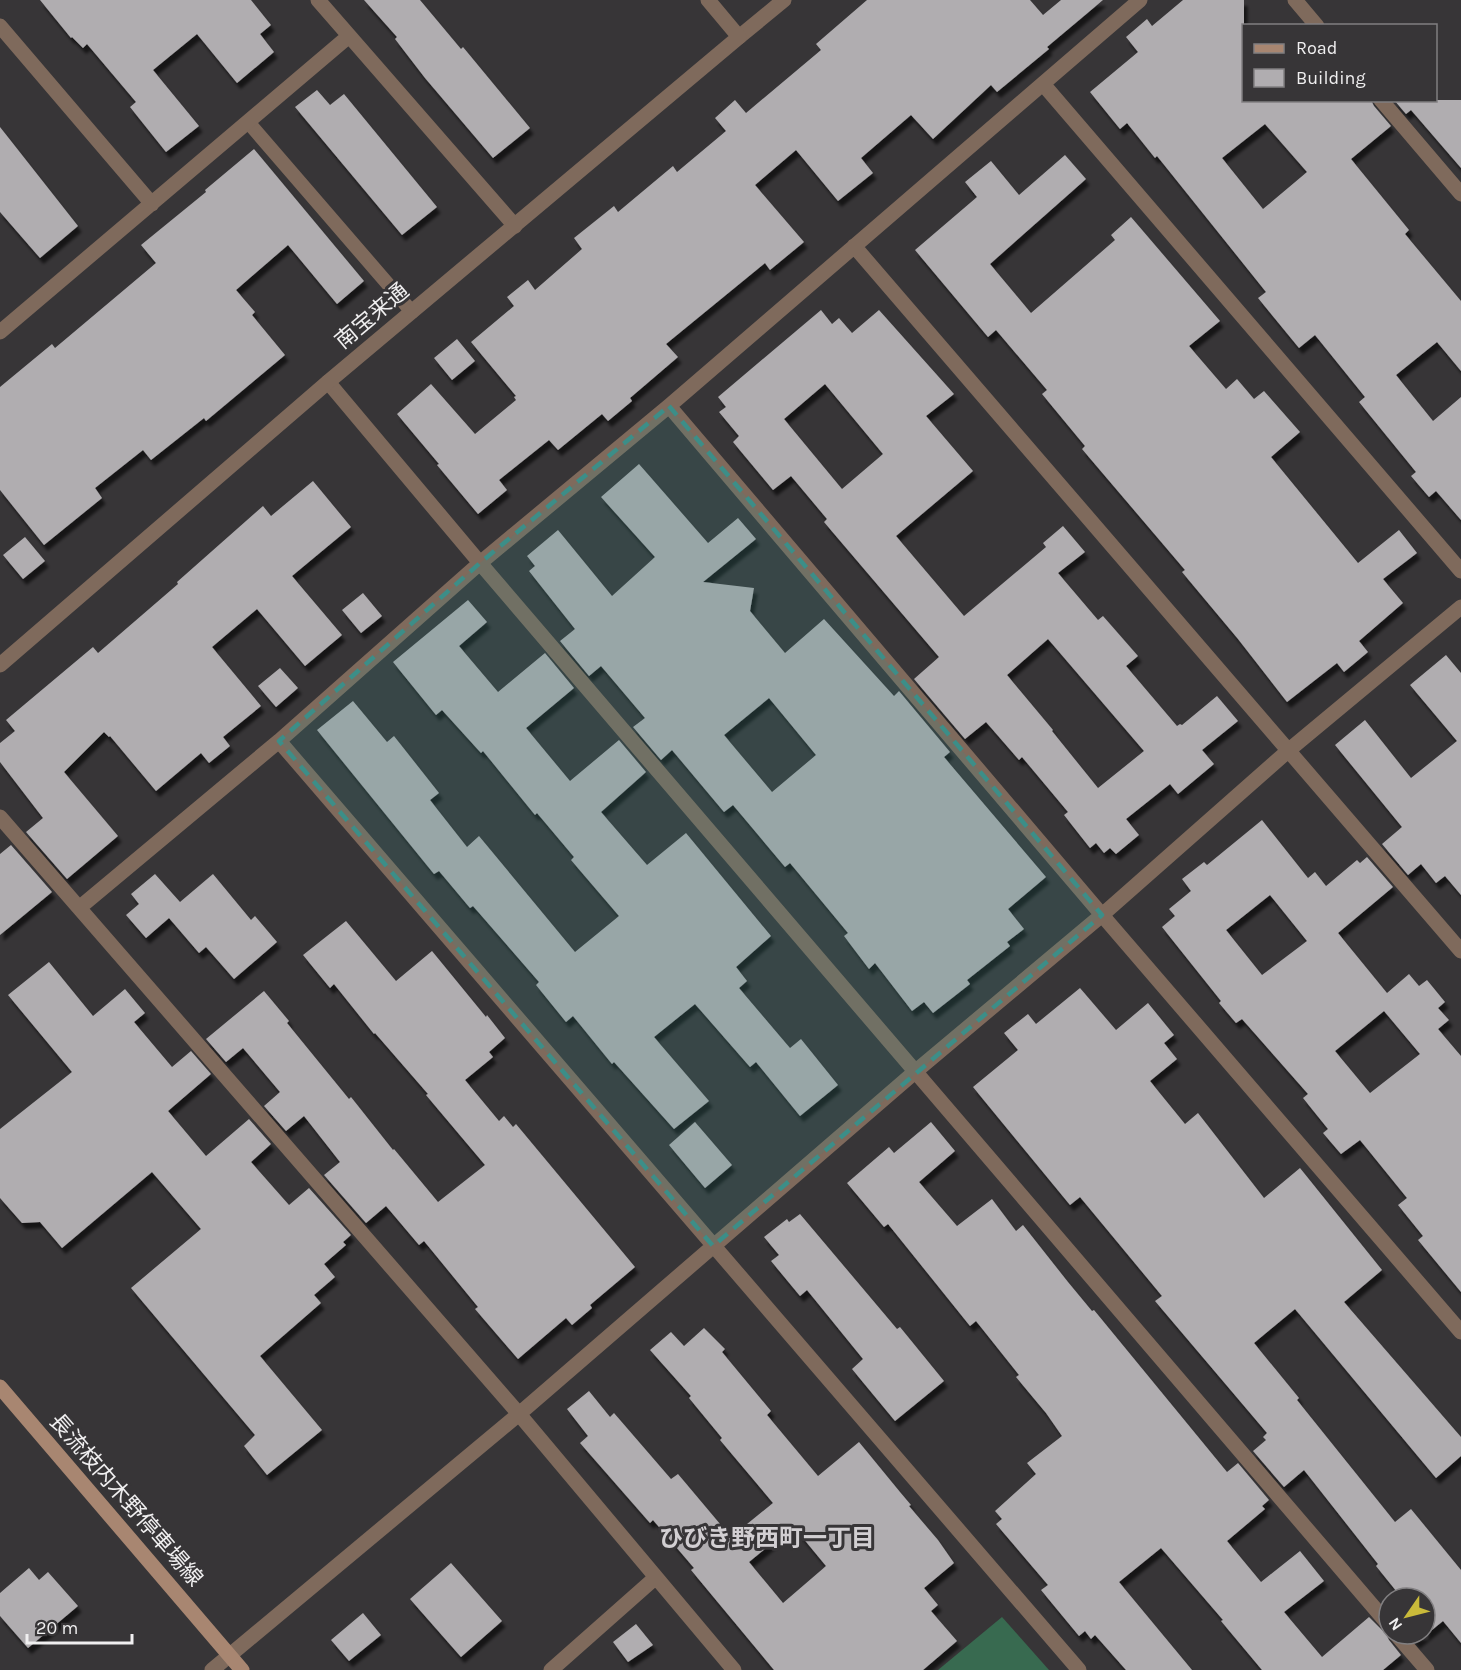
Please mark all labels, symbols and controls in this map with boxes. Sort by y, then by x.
legend [1242,24,1437,102]
text: Road [1296,37,1337,59]
text: Building [1296,67,1366,89]
street label: 南宝来通 [330,278,414,354]
street label: 長流枝内木野停車場線 [44,1408,208,1592]
district label: ひびき野西町一丁目 [659,1524,875,1552]
north arrow [1377,1586,1437,1646]
scale bar [27,1607,132,1645]
text: N [1384,1614,1406,1634]
text: 20 m [36,1617,78,1639]

